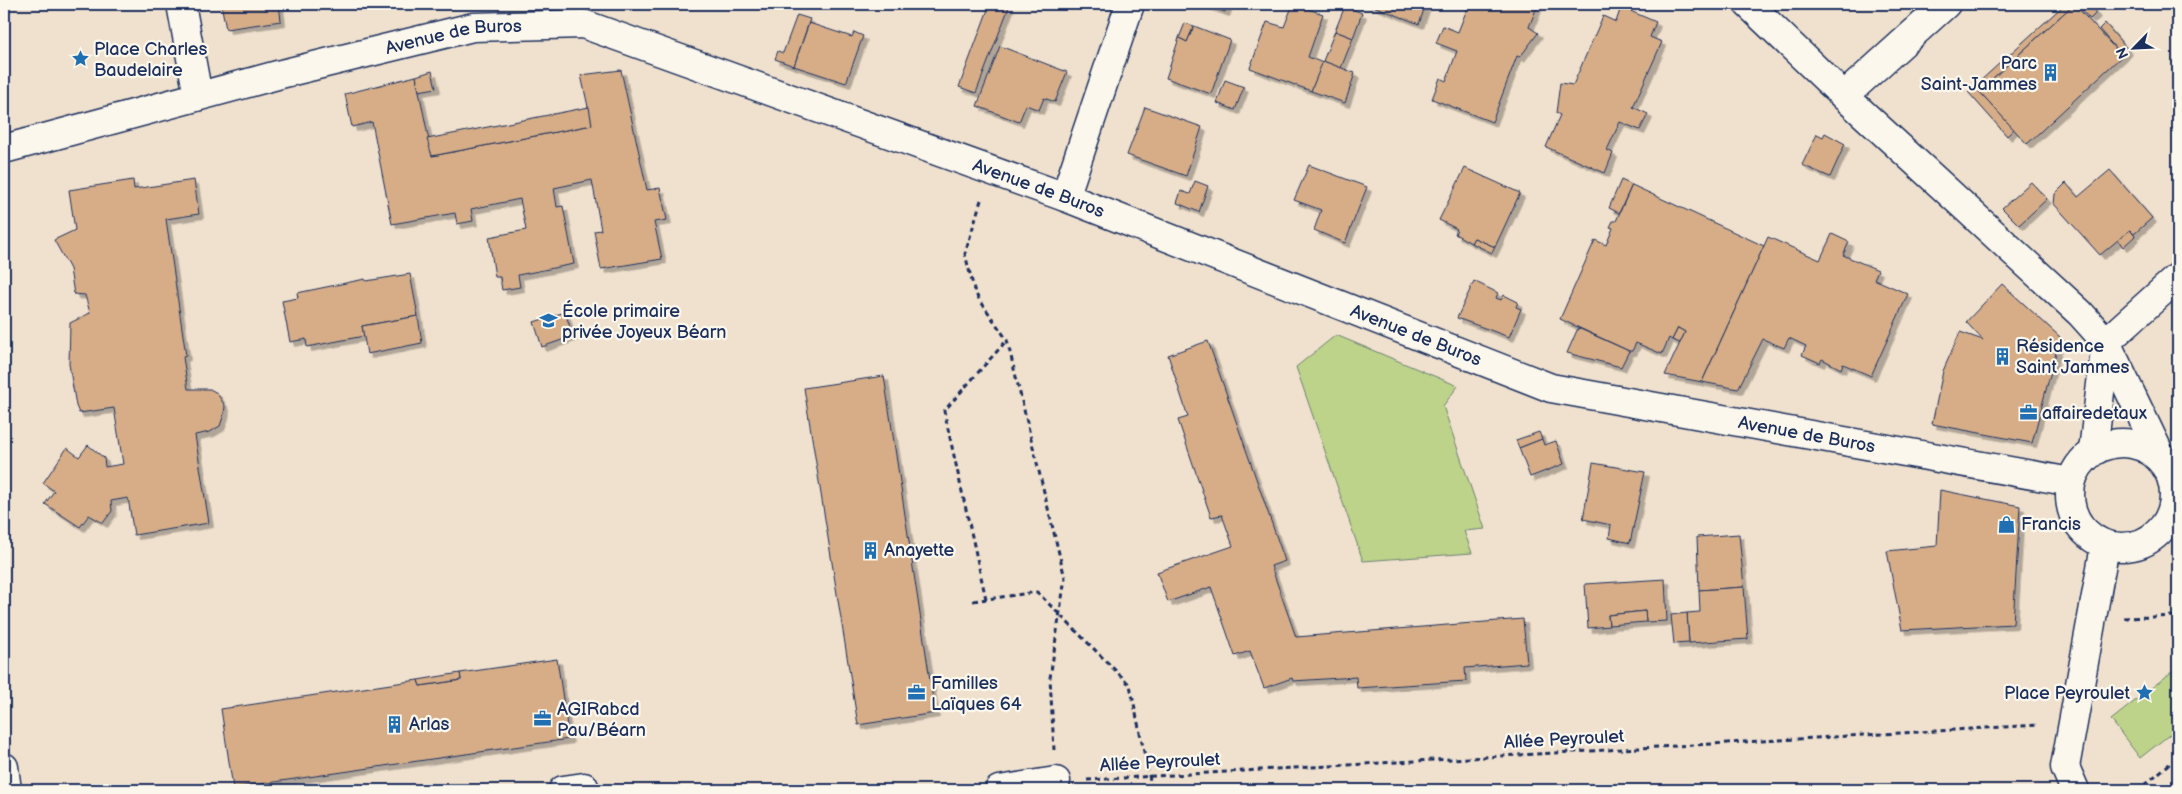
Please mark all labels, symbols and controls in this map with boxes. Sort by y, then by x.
street label: Avenue de Buros [383,16,522,59]
north arrow [2110,22,2160,72]
place label: Place Charles Baudelaire [94,39,208,81]
text: N [2113,45,2132,61]
place icon: Place Charles Baudelaire [70,49,90,69]
place label: Parc Saint-Jammes [1921,53,2037,95]
building icon: Parc Saint-Jammes [2041,63,2061,83]
street label: Avenue de Buros [970,155,1107,223]
place label: École primaire privée Joyeux Béarn [562,299,726,343]
street label: Avenue de Buros [1347,300,1484,371]
school or university icon: École primaire privée Joyeux Béarn [538,311,558,331]
place label: Résidence Saint Jammes [2016,336,2130,378]
building icon: Résidence Saint Jammes [1992,346,2012,366]
office icon: affairedetaux [2018,403,2038,423]
place label: affairedetaux [2042,403,2148,424]
street label: Avenue de Buros [1737,412,1877,457]
shop icon: Francis [1997,514,2017,534]
place label: Francis [2021,514,2081,535]
building icon: Anayette [860,540,880,560]
place label: Anayette [884,540,955,561]
place label: Familles Laïques 64 [931,673,1022,715]
office icon: Familles Laïques 64 [907,683,927,703]
place label: Place Peyroulet [2004,683,2130,704]
place icon: Place Peyroulet [2134,683,2154,703]
place label: AGIRabcd Pau/Béarn [557,699,646,741]
office icon: AGIRabcd Pau/Béarn [533,709,553,729]
building icon: Arlas [385,714,405,734]
place label: Arlas [409,714,450,735]
street label: Allée Peyroulet [1503,726,1625,753]
street label: Allée Peyroulet [1099,749,1221,776]

